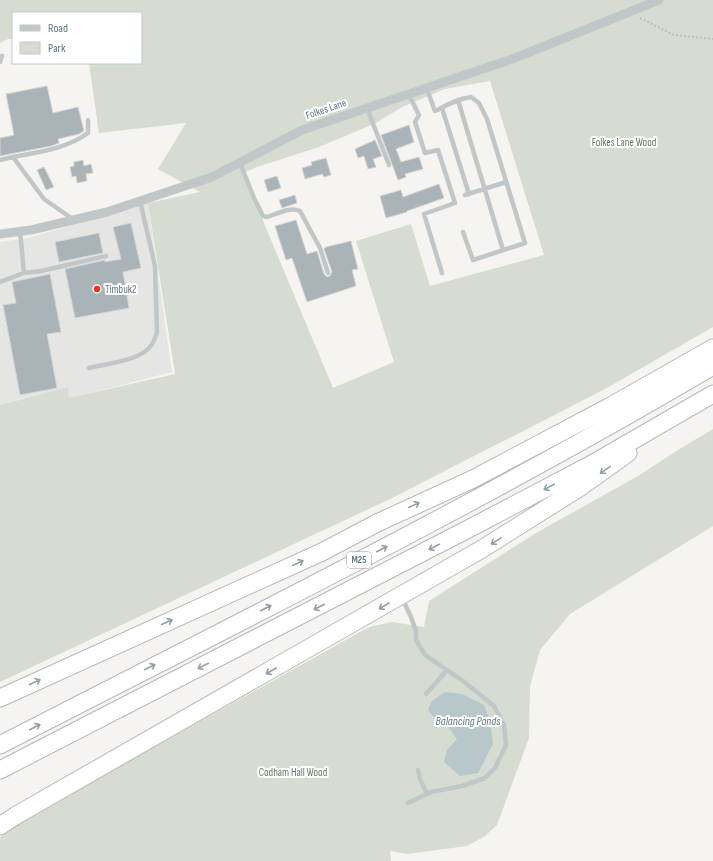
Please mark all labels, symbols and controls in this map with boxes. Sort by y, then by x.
legend [12,12,142,64]
text: Road [48,21,68,36]
text: Park [48,41,66,56]
street label: Folkes Lane [304,96,348,122]
park label: Folkes Lane Wood [592,136,657,149]
place label: Timbuk2 [105,283,137,296]
marker: Timbuk2 [92,284,102,294]
one-way arrow [600,466,611,474]
one-way arrow [543,483,555,491]
one-way arrow [408,501,420,508]
one-way arrow [491,537,502,545]
one-way arrow [428,544,440,551]
one-way arrow [376,545,388,552]
road number: M25 [347,552,371,568]
one-way arrow [291,559,303,566]
one-way arrow [378,602,390,610]
one-way arrow [313,603,325,611]
one-way arrow [260,604,272,611]
one-way arrow [160,618,172,625]
one-way arrow [144,663,156,671]
one-way arrow [197,663,209,670]
one-way arrow [265,667,277,675]
one-way arrow [29,678,41,685]
water label: Balancing Ponds [436,714,501,729]
one-way arrow [28,723,40,730]
park label: Codham Hall Wood [259,766,328,779]

